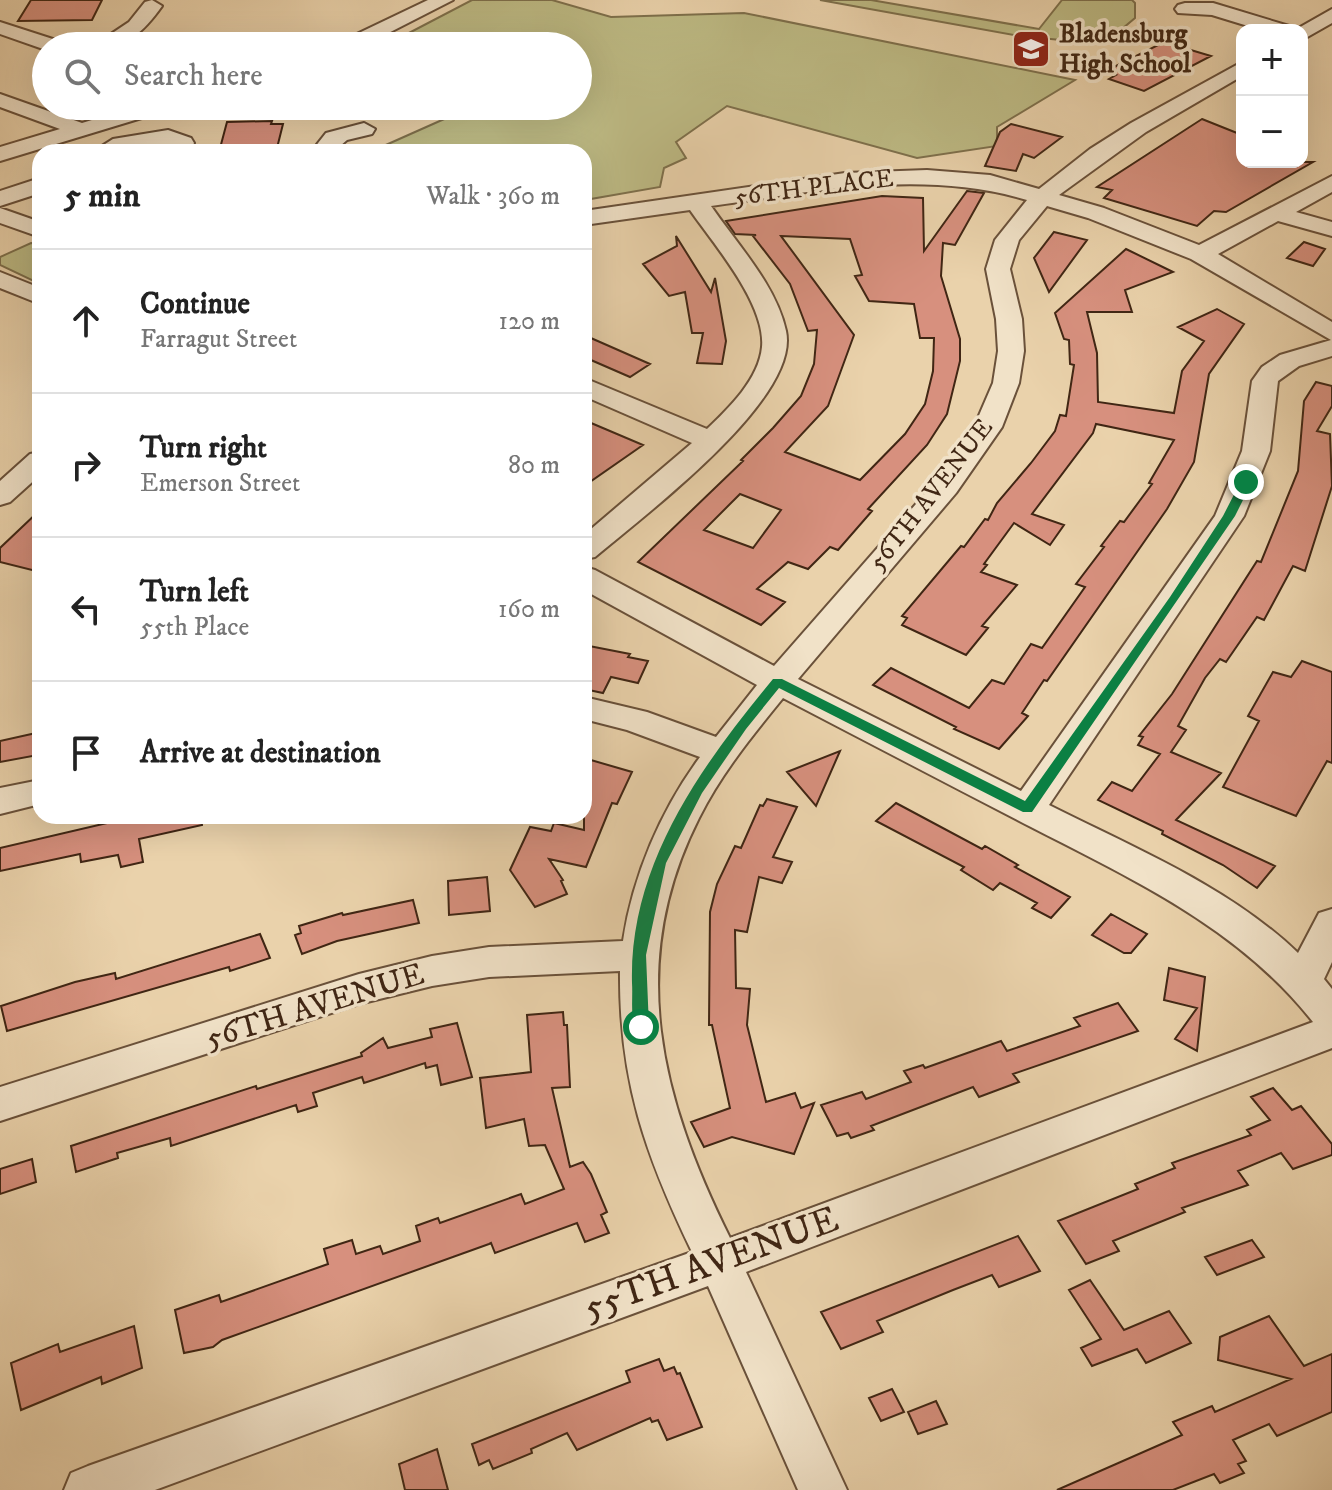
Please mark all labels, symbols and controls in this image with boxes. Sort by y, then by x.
place label: Bladensburg High School [1059,18,1192,81]
map controls [1236,24,1308,168]
button: + [1236,24,1308,96]
school or university icon: Bladensburg High School [1010,28,1052,70]
search box [32,32,592,120]
icon: search [60,54,104,98]
text: Search here [124,58,263,95]
button: − [1236,96,1308,168]
street label: 56TH PLACE [733,162,895,214]
text: 5 min [64,175,140,217]
text: Walk · 360 m [426,180,560,213]
text: Continue [140,286,250,323]
icon: ahead [64,299,108,343]
text: 120 m [499,305,560,338]
text: Farragut Street [140,323,297,356]
street label: 56TH AVENUE [861,412,1001,578]
text: Turn right [140,430,267,467]
icon: right [64,443,108,487]
text: 80 m [508,449,560,482]
route end [1228,464,1264,500]
text: Emerson Street [140,467,300,500]
text: Turn left [140,574,249,611]
icon: left [64,587,108,631]
text: 160 m [498,593,560,626]
text: 55th Place [140,611,249,644]
icon: arrive [64,731,108,775]
text: Arrive at destination [140,735,381,772]
street label: 56TH AVENUE [201,955,429,1059]
route start [623,1009,659,1045]
street label: 55TH AVENUE [577,1196,845,1332]

